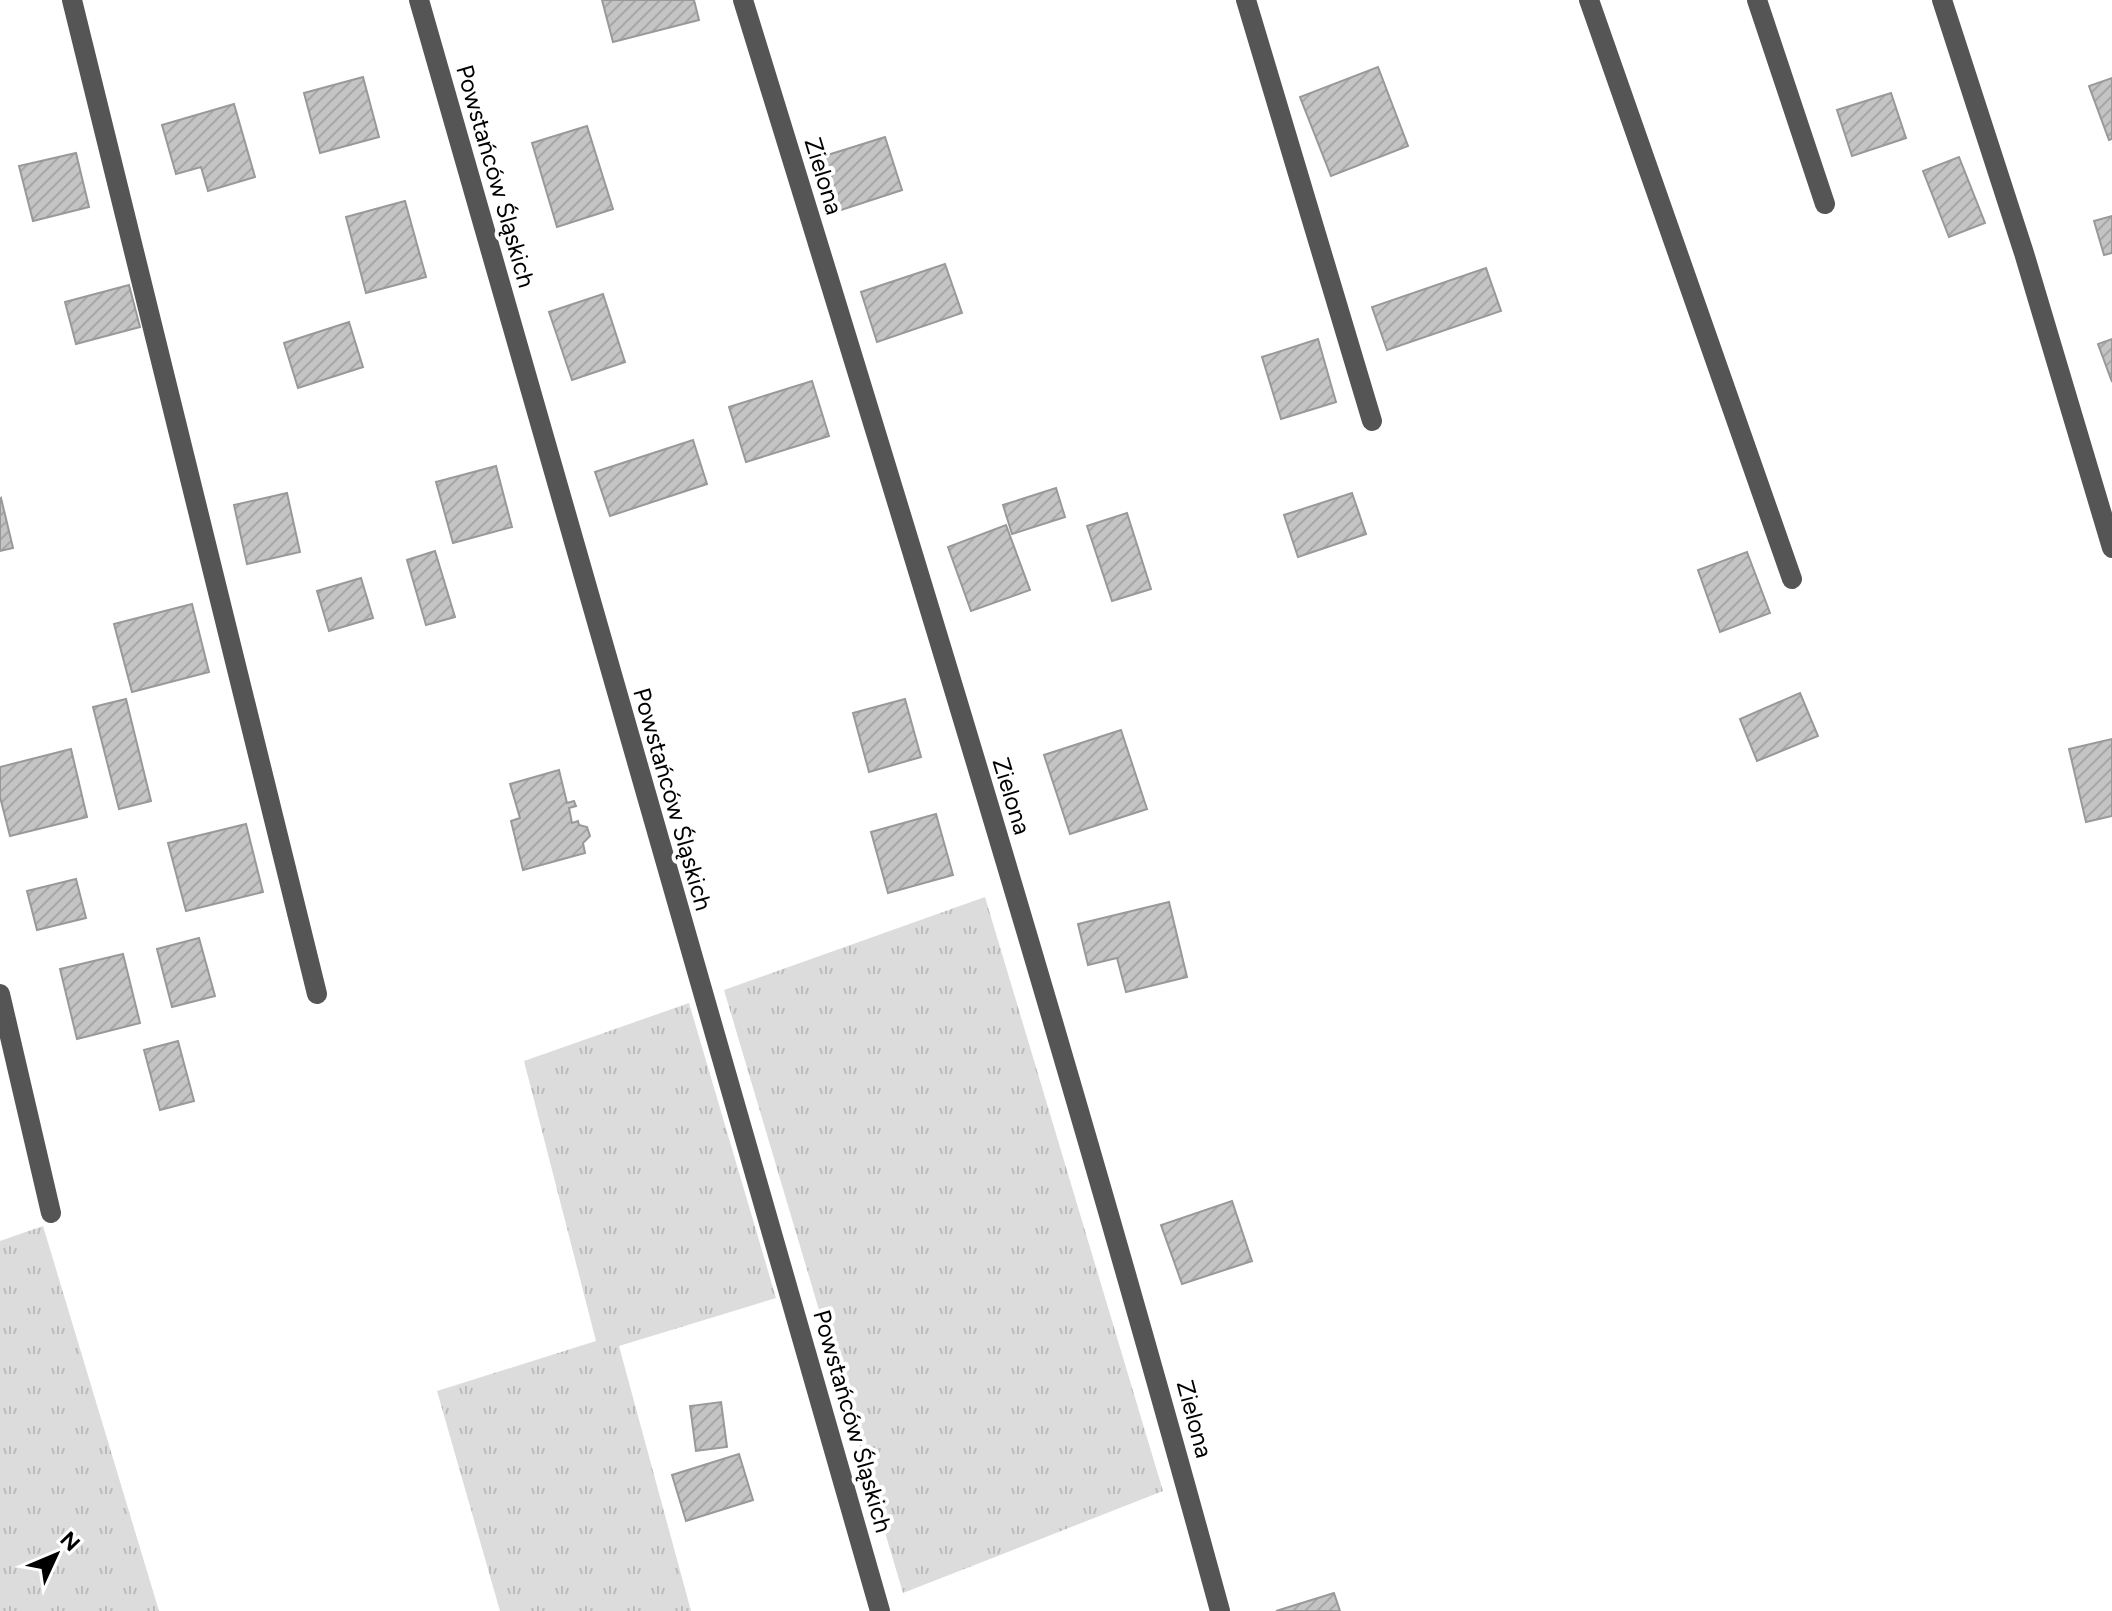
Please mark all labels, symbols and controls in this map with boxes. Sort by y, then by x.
street label: Powstańców Śląskich [450,61,542,291]
street label: Zielona [799,134,849,218]
street label: Powstańców Śląskich [627,684,719,914]
street label: Zielona [987,754,1037,838]
street label: Powstańców Śląskich [807,1306,899,1536]
street label: Zielona [1171,1377,1219,1461]
north arrow [16,1515,96,1595]
text: N [54,1526,86,1557]

